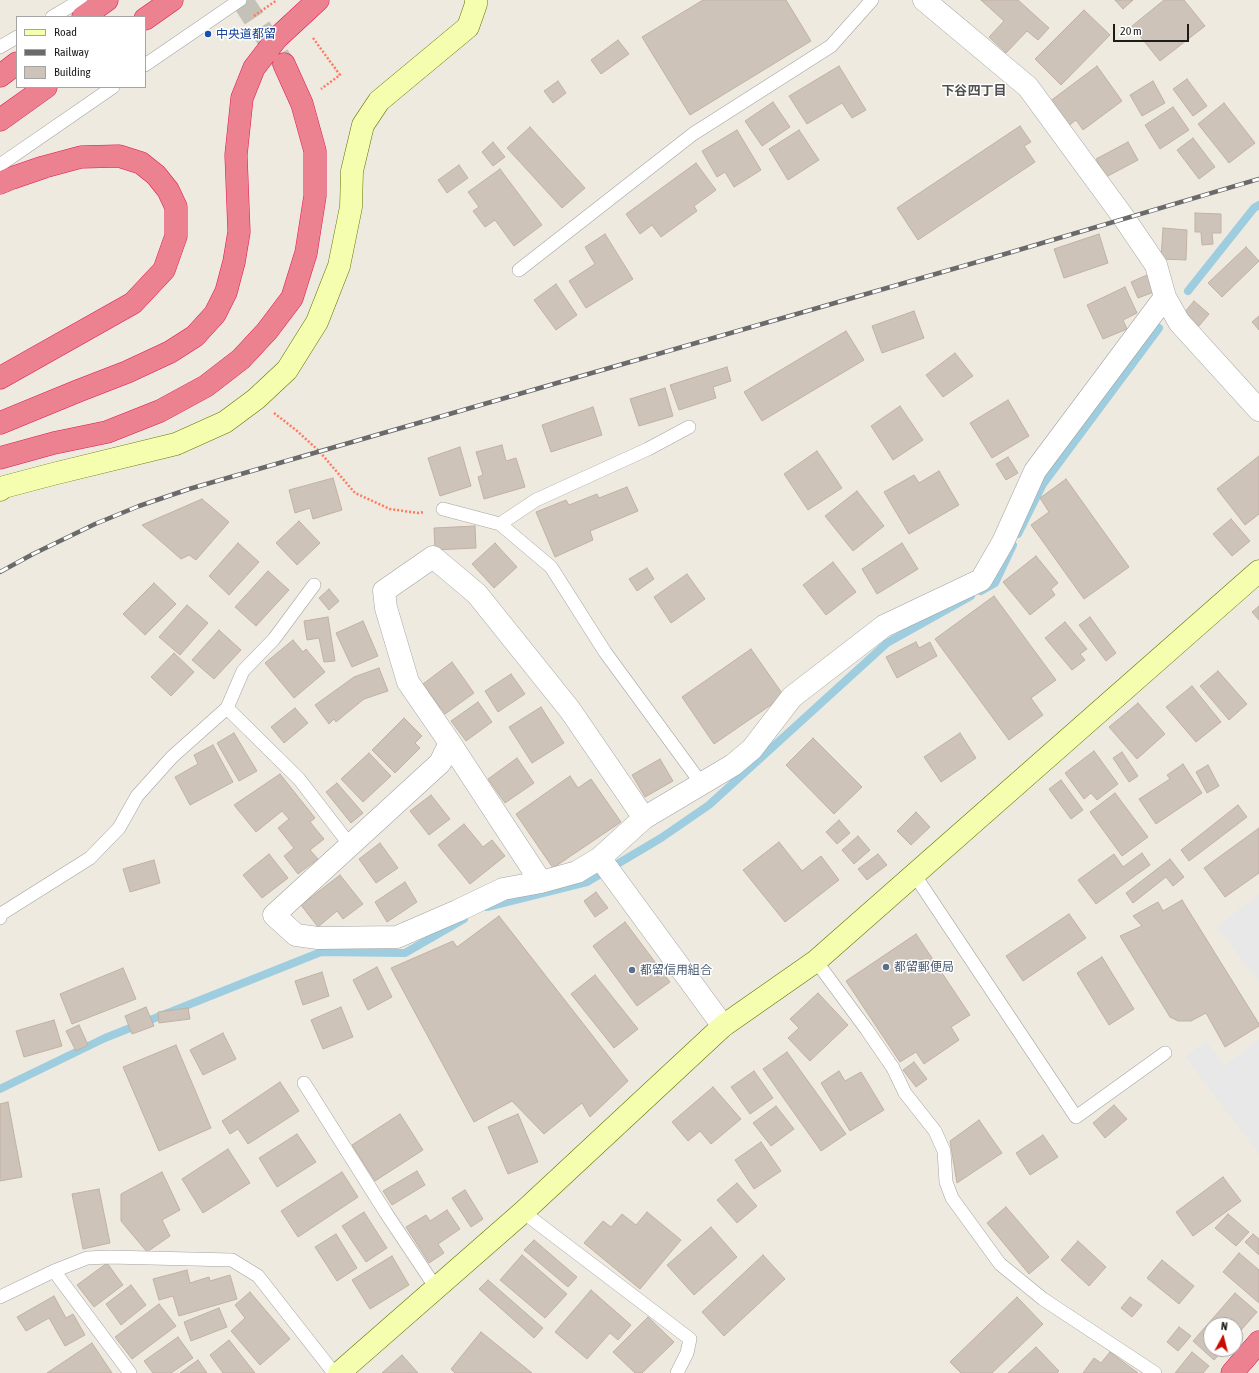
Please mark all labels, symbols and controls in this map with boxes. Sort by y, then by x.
legend [16,16,146,88]
scale bar [1115,16,1191,42]
text: 20 m [1120,24,1142,38]
text: Road [54,25,77,39]
place label: 中央道都留 [216,27,276,41]
marker: 中央道都留 [203,29,213,39]
text: Railway [54,45,89,59]
text: Building [54,65,91,79]
district label: 下谷四丁目 [942,83,1006,99]
place label: 都留郵便局 [894,960,954,974]
marker: 都留郵便局 [881,962,891,972]
place label: 都留信用組合 [640,963,712,977]
marker: 都留信用組合 [627,965,637,975]
north arrow [1203,1317,1243,1357]
text: N [1220,1320,1228,1332]

